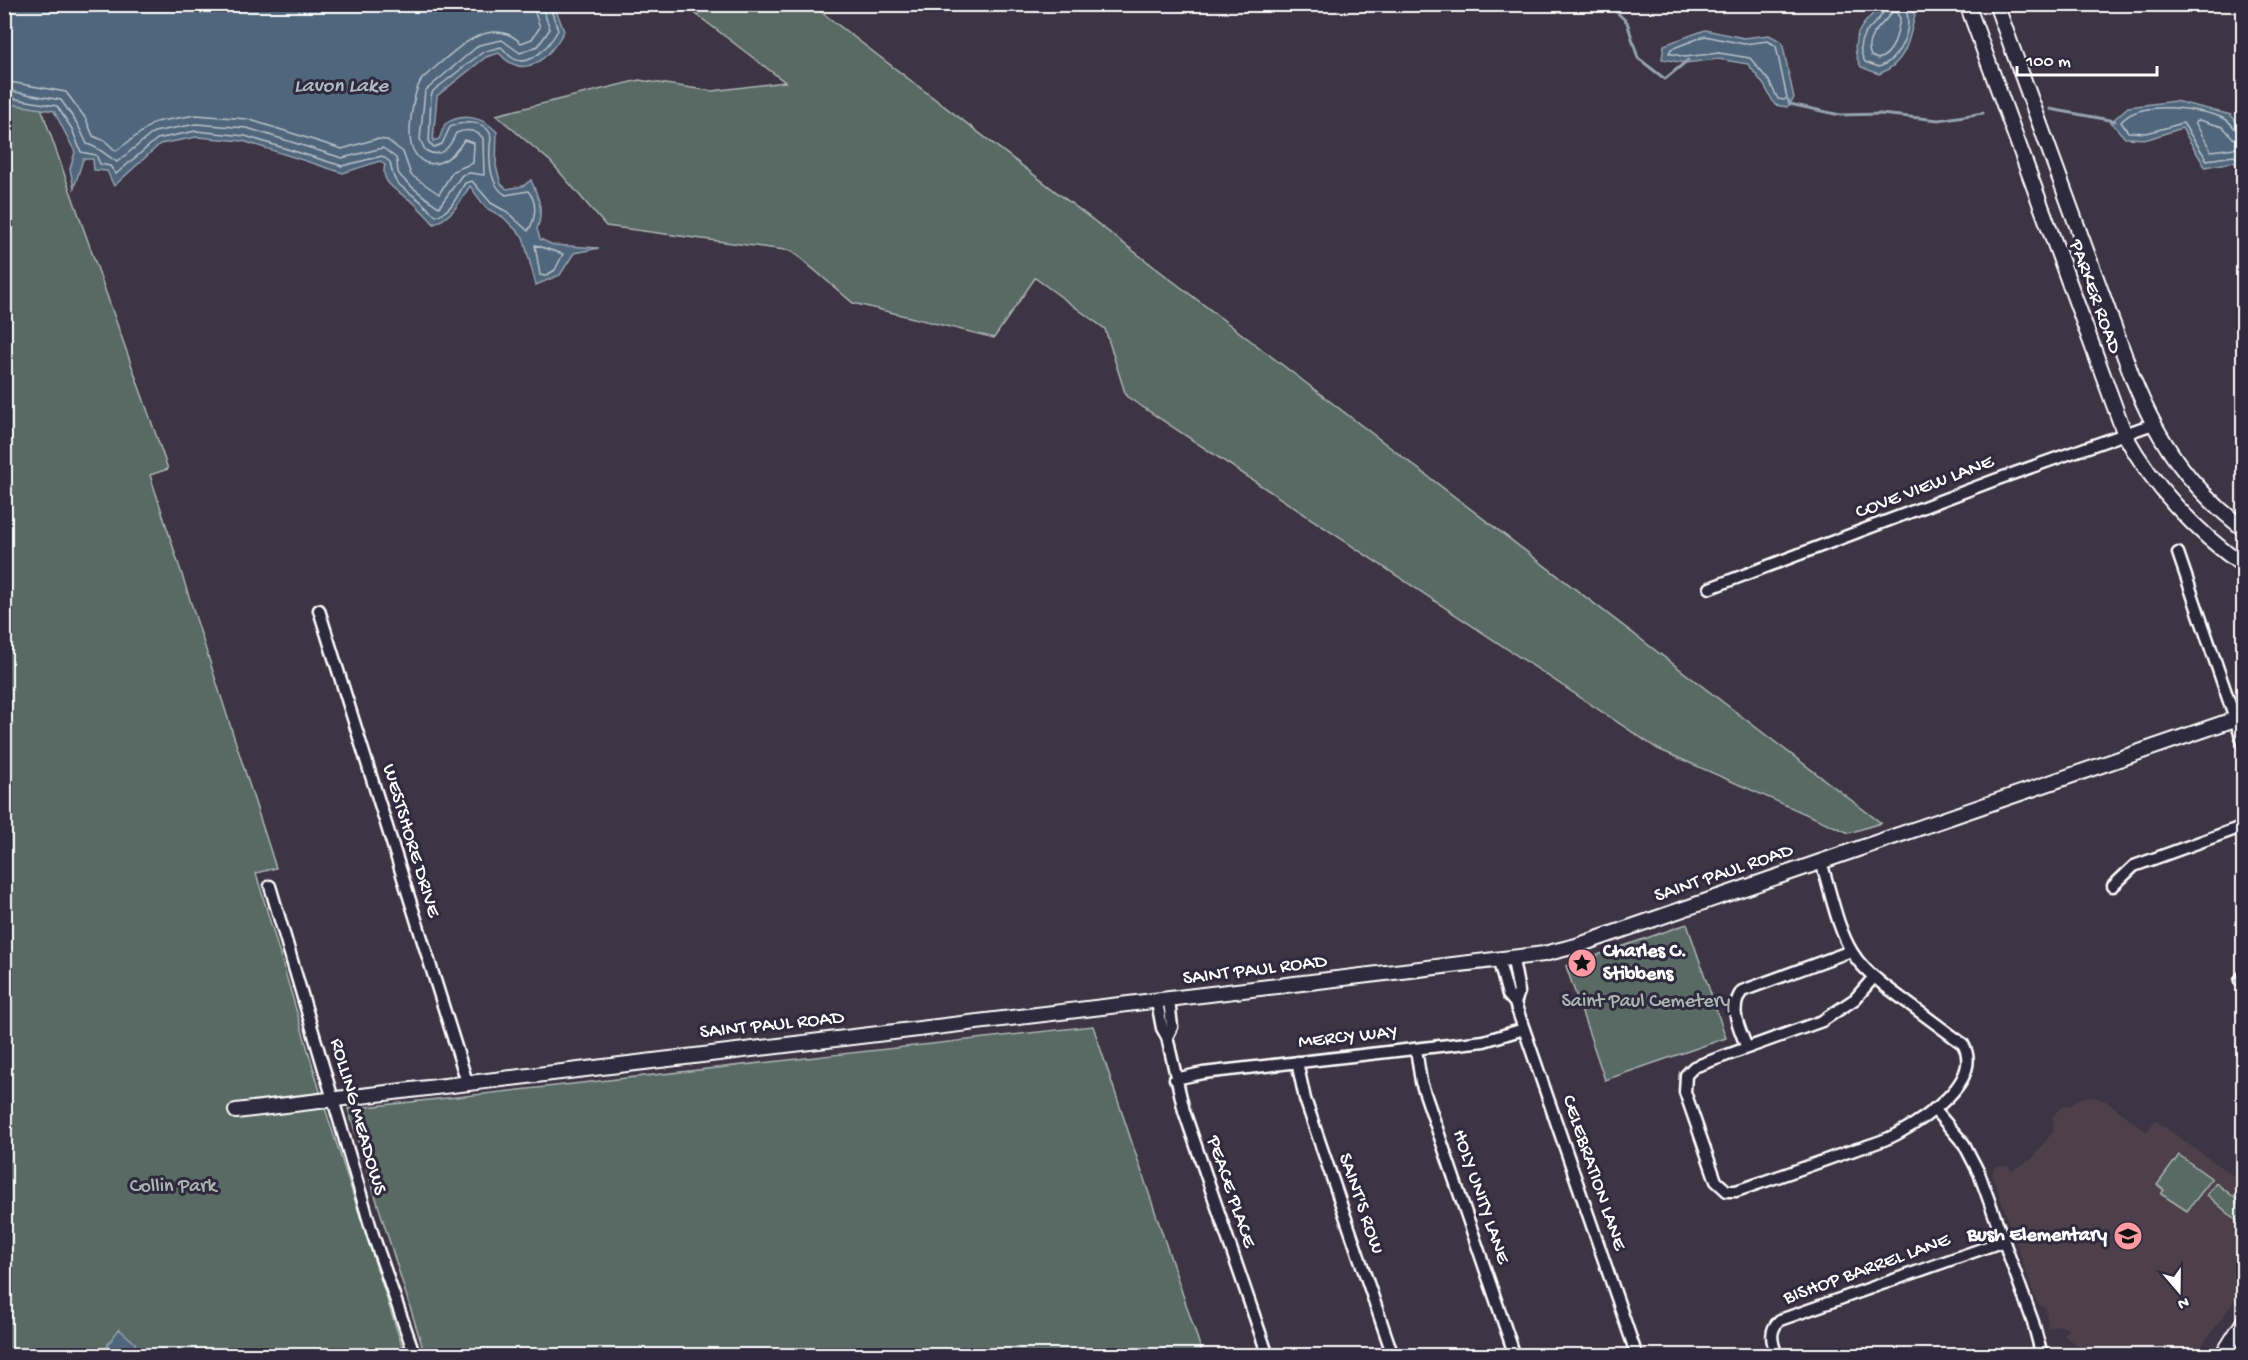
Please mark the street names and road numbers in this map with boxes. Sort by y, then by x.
street label: PARKER ROAD [2062,236,2126,358]
street label: COVE VIEW LANE [1853,451,1999,525]
street label: WESTSHORE DRIVE [376,762,445,922]
street label: SAINT PAUL ROAD [1652,839,1797,909]
street label: SAINT PAUL ROAD [1182,951,1329,991]
street label: SAINT PAUL ROAD [699,1007,846,1045]
street label: MERCY WAY [1297,1021,1399,1055]
street label: ROLLING MEADOWS [324,1036,391,1199]
street label: CELEBRATION LANE [1556,1092,1631,1255]
street label: HOLY UNITY LANE [1446,1127,1514,1269]
street label: PEACE PLACE [1200,1132,1260,1252]
street label: SAINT'S ROW [1332,1150,1388,1258]
street label: BISHOP BARREL LANE [1780,1229,1955,1311]

